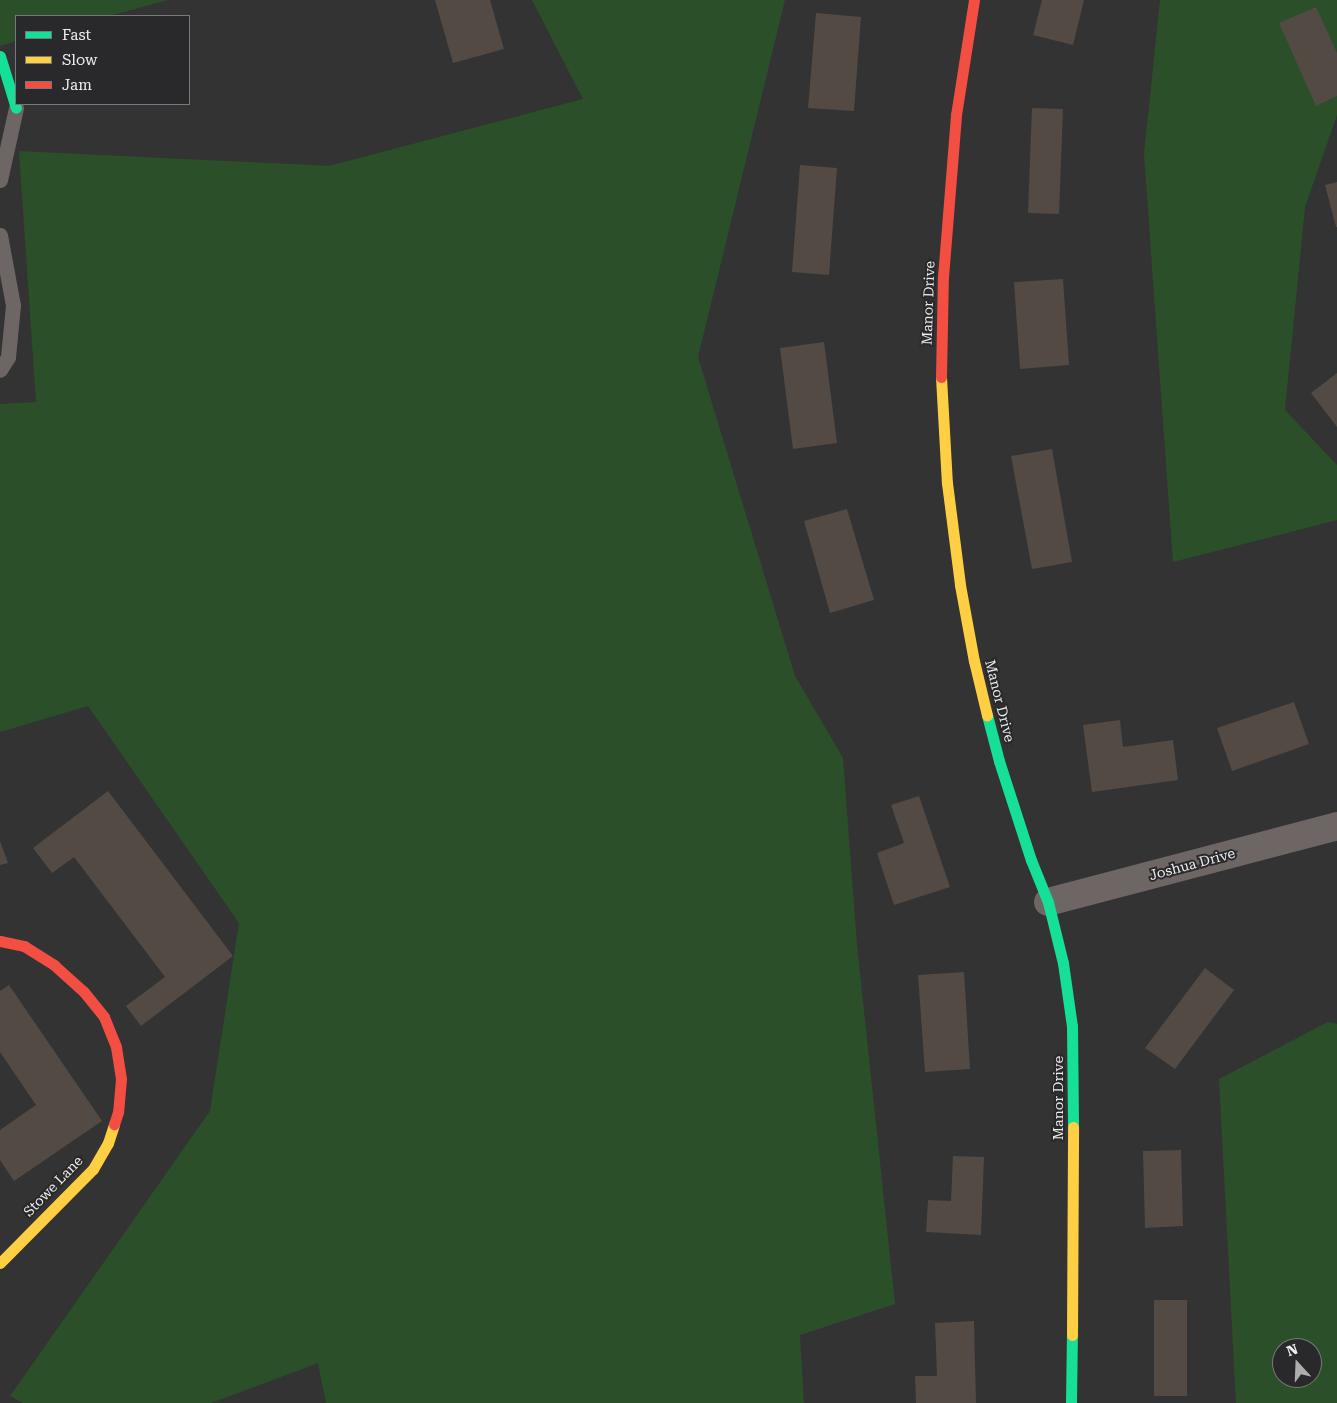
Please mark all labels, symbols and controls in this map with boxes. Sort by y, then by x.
legend [15,15,190,105]
text: Fast [62,26,91,44]
text: Slow [62,51,97,69]
text: Jam [62,76,92,94]
street label: Manor Drive [918,261,938,345]
street label: Manor Drive [982,658,1018,744]
street label: Joshua Drive [1147,844,1237,884]
street label: Manor Drive [1050,1056,1066,1140]
street label: Stowe Lane [20,1152,86,1220]
north arrow [1272,1338,1322,1388]
text: N [1284,1340,1300,1359]

